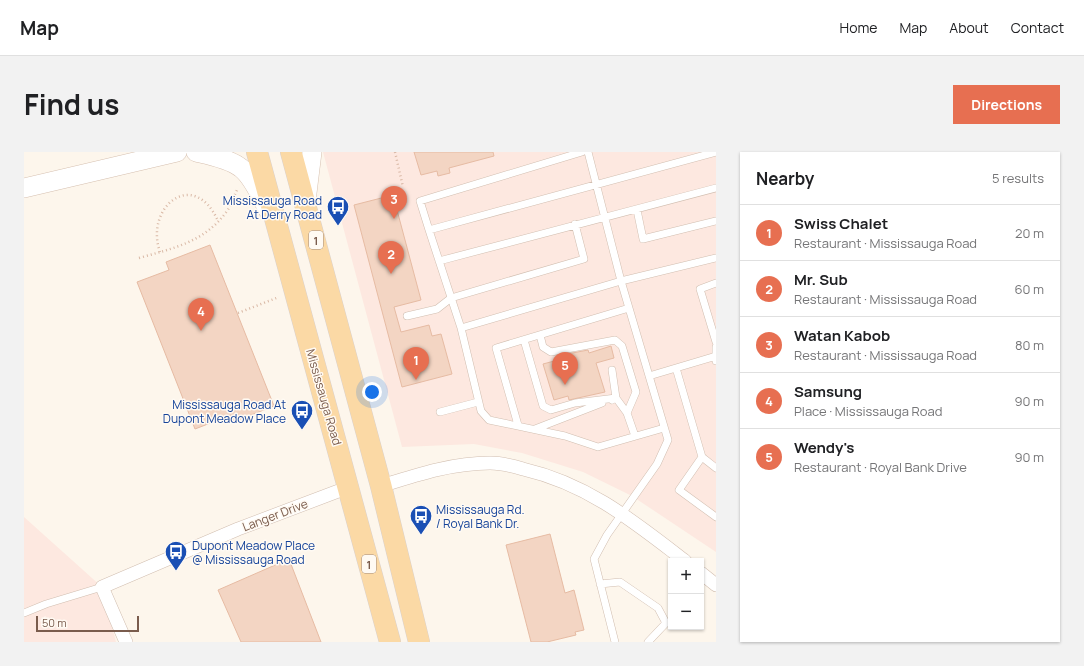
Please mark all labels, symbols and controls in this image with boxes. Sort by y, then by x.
text: Map [20,15,59,41]
text: Home [840,18,877,37]
text: Map [899,18,927,37]
text: About [949,18,989,37]
text: Contact [1011,18,1064,37]
text: Find us [24,85,119,123]
button: Directions [953,85,1060,124]
text: Nearby [756,167,814,190]
text: 5 results [992,169,1044,187]
pin: 3 [381,186,407,219]
place label: Mississauga Road At Derry Road [223,192,322,223]
bus stop icon: Mississauga Road At Derry Road [325,194,351,227]
text: Swiss Chalet [794,213,888,234]
text: 1 [766,224,772,242]
text: 20 m [1015,224,1044,242]
road number: 1 [309,231,323,249]
text: Restaurant · Mississauga Road [794,234,977,252]
pin: 2 [378,241,404,274]
text: Mr. Sub [794,269,848,290]
text: 2 [765,280,773,298]
text: 60 m [1014,280,1044,298]
text: Restaurant · Mississauga Road [794,290,977,308]
pin: 4 [188,298,214,331]
text: Watan Kabob [794,325,890,346]
text: 3 [765,336,773,354]
text: 80 m [1015,336,1044,354]
text: Restaurant · Mississauga Road [794,346,977,364]
street label: Mississauga Road [302,347,346,447]
pin: 1 [403,347,429,380]
pin: 5 [552,352,578,385]
text: Samsung [794,381,862,402]
your location [362,382,382,402]
text: 4 [765,392,773,410]
text: 90 m [1014,392,1044,410]
place label: Mississauga Road At Dupont Meadow Place [163,396,286,427]
bus stop icon: Mississauga Road At Dupont Meadow Place [289,398,315,431]
text: Place · Mississauga Road [794,402,942,420]
text: Wendy's [794,437,854,458]
text: 5 [765,448,773,466]
text: 90 m [1014,448,1044,466]
text: Restaurant · Royal Bank Drive [794,458,967,476]
street label: Langer Drive [240,495,310,535]
place label: Mississauga Rd. / Royal Bank Dr. [436,501,525,532]
bus stop icon: Mississauga Rd. / Royal Bank Dr. [408,503,434,536]
place label: Dupont Meadow Place @ Mississauga Road [192,537,315,568]
bus stop icon: Dupont Meadow Place @ Mississauga Road [163,539,189,572]
road number: 1 [362,555,376,573]
map controls [668,558,704,630]
button: + [668,558,704,594]
button: − [668,594,704,630]
scale bar [36,614,139,633]
text: 50 m [42,615,67,630]

